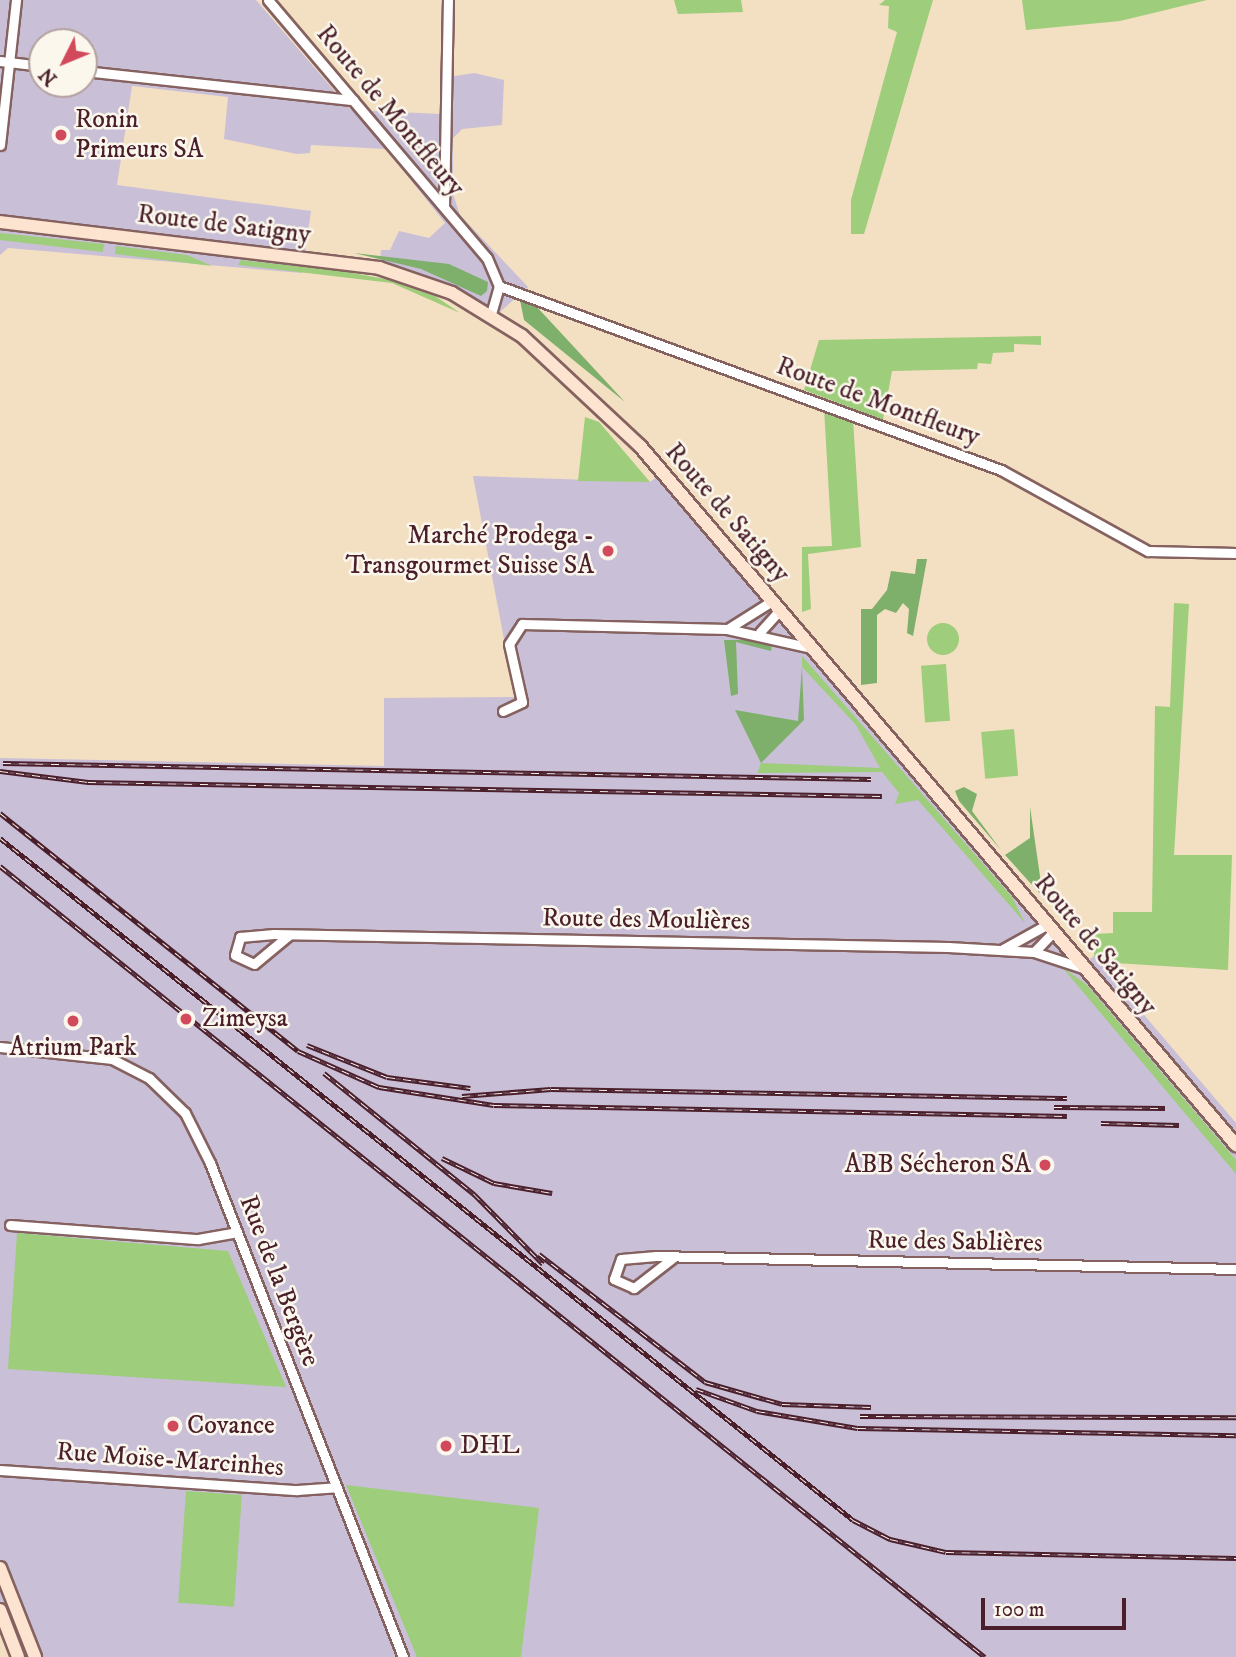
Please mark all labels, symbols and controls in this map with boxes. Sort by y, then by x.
street label: Route de Montfleury [309,19,471,203]
north arrow [28,28,98,98]
text: N [35,63,62,90]
place label: Ronin Primeurs SA [75,104,203,166]
marker: Ronin Primeurs SA [53,127,69,143]
street label: Route de Satigny [136,199,312,251]
street label: Route de Montfleury [772,351,984,453]
street label: Route de Satigny [658,437,796,589]
place label: Marché Prodega - Transgourmet Suisse SA [346,520,594,582]
marker: Marché Prodega - Transgourmet Suisse SA [600,543,616,559]
street label: Route de Satigny [1027,868,1163,1022]
street label: Route des Moulières [542,903,750,937]
place label: Zimeysa [202,1003,288,1035]
marker: Zimeysa [176,1009,196,1029]
marker: Atrium Park [65,1013,81,1029]
place label: Atrium Park [9,1032,137,1064]
place label: ABB Sécheron SA [844,1149,1031,1181]
marker: ABB Sécheron SA [1037,1157,1053,1173]
street label: Rue de la Bergère [232,1191,326,1371]
street label: Rue des Sablières [867,1225,1043,1259]
place label: Covance [187,1410,275,1442]
marker: Covance [165,1418,181,1434]
place label: DHL [460,1430,520,1462]
street label: Rue Moïse-Marcinhes [55,1436,285,1484]
marker: DHL [438,1438,454,1454]
scale bar [984,1584,1129,1628]
text: 100 m [994,1597,1045,1623]

